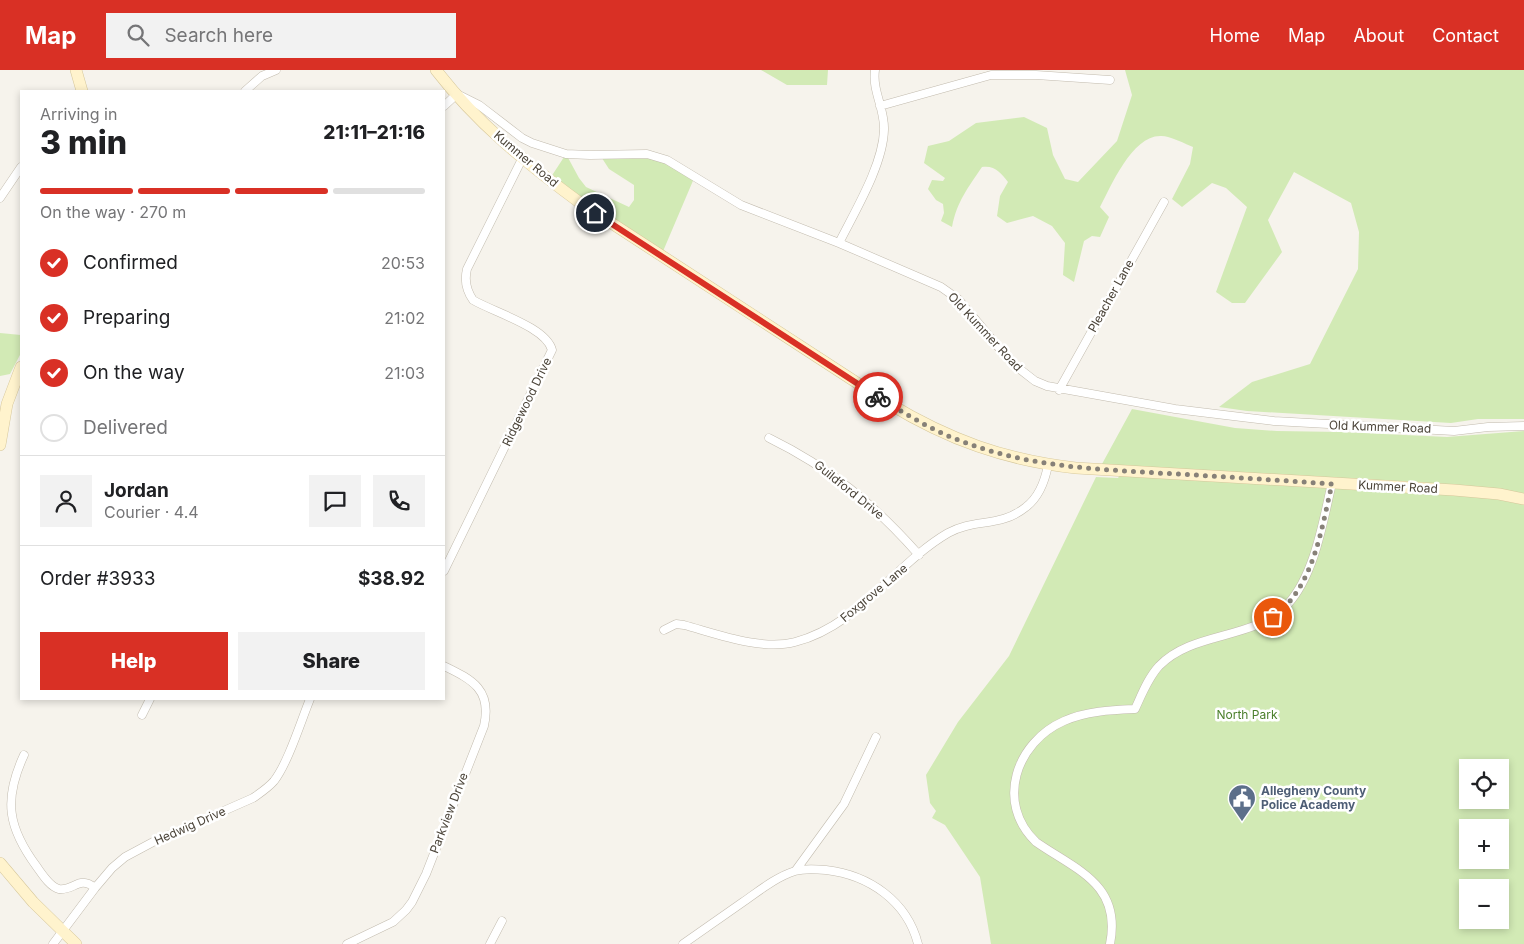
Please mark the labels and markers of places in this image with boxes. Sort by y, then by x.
pin [574,192,616,234]
pin [1252,596,1294,638]
public building icon: Allegheny County Police Academy [1227,783,1257,822]
place label: Allegheny County Police Academy [1261,783,1367,812]

